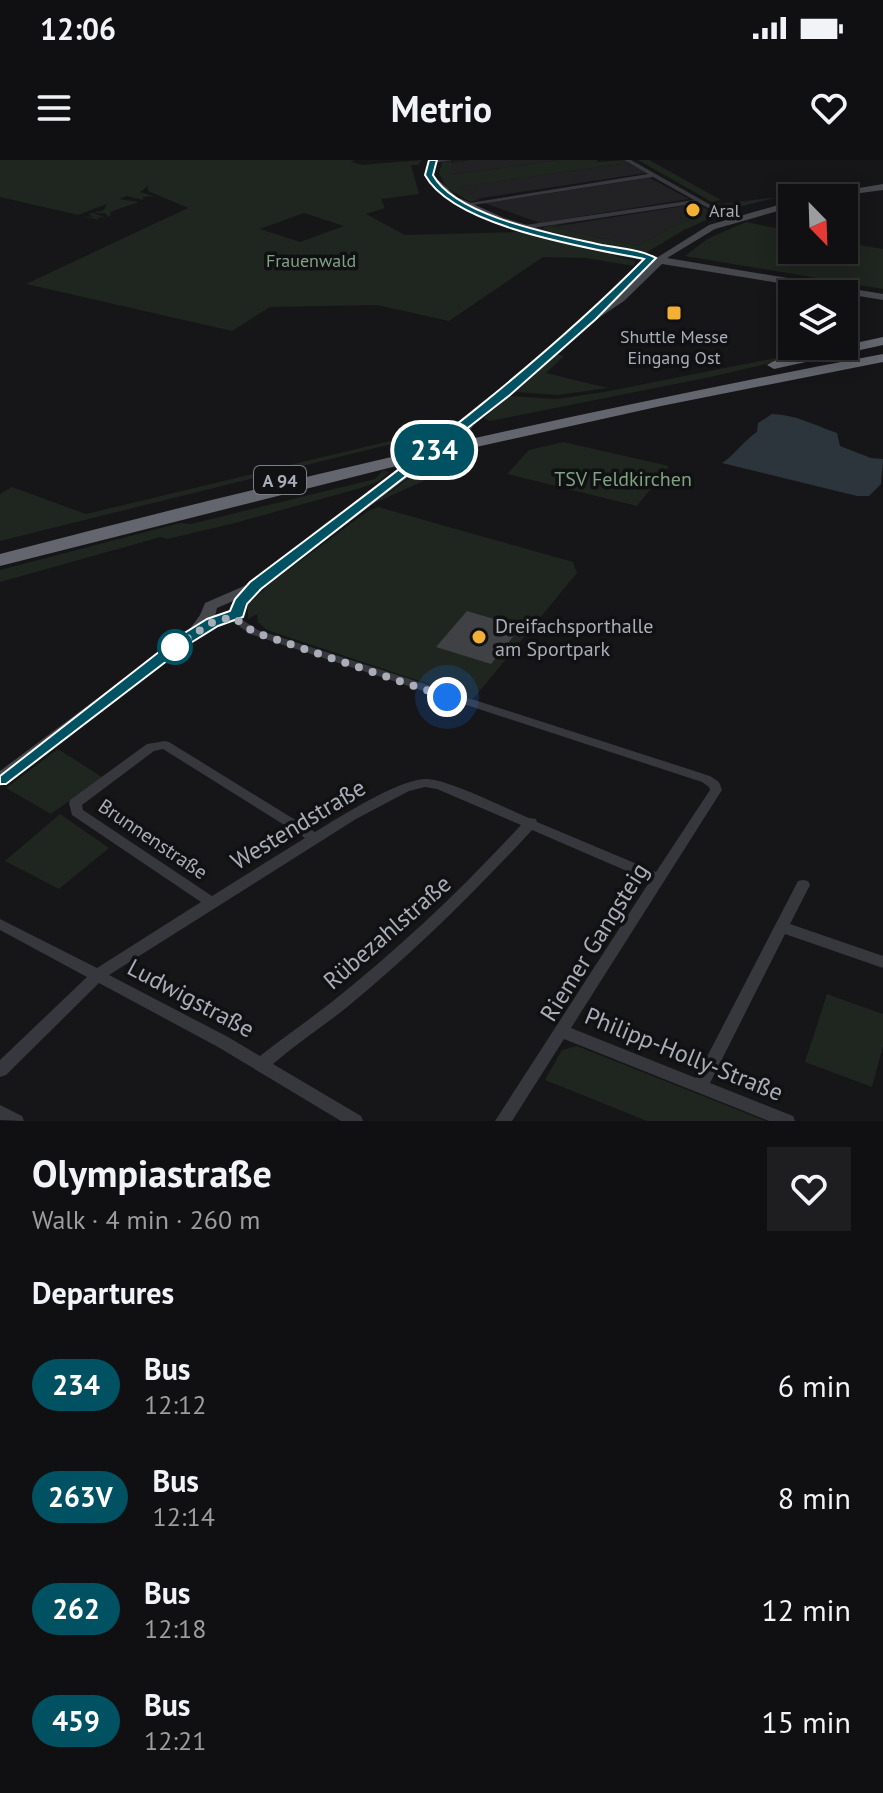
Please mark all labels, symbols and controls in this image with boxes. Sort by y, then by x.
text: 12:06 [40,9,116,48]
text: Metrio [391,85,492,132]
icon: menu [32,86,76,130]
icon: heart [807,86,851,130]
north arrow [778,184,858,264]
map controls [778,184,858,360]
place label: Aral [709,199,741,222]
marker: Aral [684,201,702,219]
park label: Frauenwald [266,249,356,272]
button: layers [778,280,858,360]
marker: Shuttle Messe Eingang Ost [665,304,683,322]
place label: Shuttle Messe Eingang Ost [620,325,728,369]
line badge: 234 [388,424,480,476]
text: 234 [410,431,458,468]
road number: A 94 [254,466,306,494]
park label: TSV Feldkirchen [554,466,692,492]
place label: Dreifachsporthalle am Sportpark [495,613,654,662]
marker: Dreifachsporthalle am Sportpark [470,628,488,646]
unlabelled marker [158,630,192,664]
your location [427,677,467,717]
street label: Westendstraße [225,772,371,876]
street label: Brunnenstraße [93,793,213,885]
street label: Riemer Gangsteig [533,857,655,1027]
street label: Rübezahlstraße [317,868,457,996]
street label: Ludwigstraße [122,952,260,1044]
street label: Philipp-Holly-Straße [580,1000,788,1108]
button: heart [767,1147,851,1231]
text: Olympiastraße [32,1148,272,1197]
text: Walk · 4 min · 260 m [32,1203,260,1236]
text: Departures [32,1273,174,1312]
text: Bus [144,1349,191,1388]
text: 234 [52,1366,100,1403]
text: 6 min [778,1366,851,1405]
text: 12:12 [144,1388,206,1421]
text: Bus [152,1461,199,1500]
text: 263V [48,1478,112,1515]
text: 8 min [778,1478,851,1517]
text: 12:14 [152,1500,215,1533]
text: Bus [144,1573,191,1612]
text: 262 [52,1590,100,1627]
text: 12 min [761,1590,851,1629]
text: 12:18 [144,1612,206,1645]
text: Bus [144,1685,191,1724]
text: 459 [52,1702,100,1739]
text: 15 min [761,1702,851,1741]
text: 12:21 [144,1724,206,1757]

